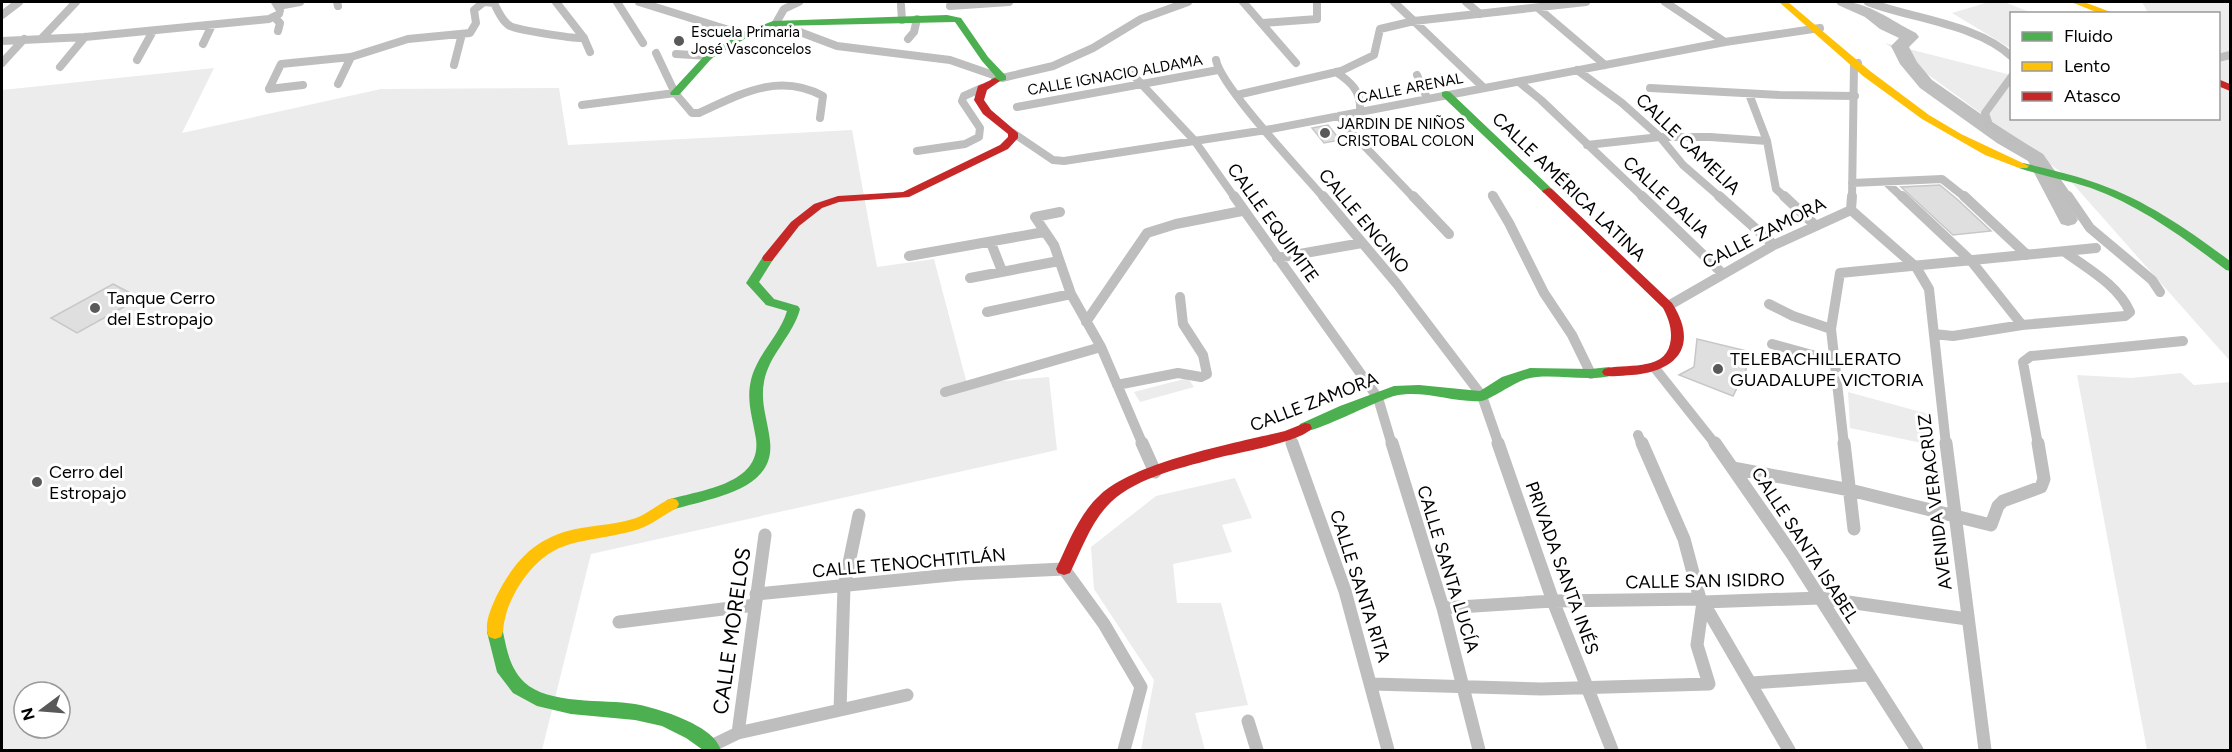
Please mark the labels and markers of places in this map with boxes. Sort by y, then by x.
place label: Escuela Primaria José Vasconcelos [691,23,811,58]
marker: Escuela Primaria José Vasconcelos [672,34,686,48]
place label: JARDIN DE NIÑOS CRISTOBAL COLON [1337,115,1474,150]
marker: JARDIN DE NIÑOS CRISTOBAL COLON [1318,126,1332,140]
place label: Tanque Cerro del Estropajo [107,287,215,330]
marker: Tanque Cerro del Estropajo [88,301,102,315]
place label: TELEBACHILLERATO GUADALUPE VICTORIA [1730,348,1923,391]
marker: TELEBACHILLERATO GUADALUPE VICTORIA [1711,362,1725,376]
place label: Cerro del Estropajo [49,461,126,504]
marker: Cerro del Estropajo [30,475,44,489]

